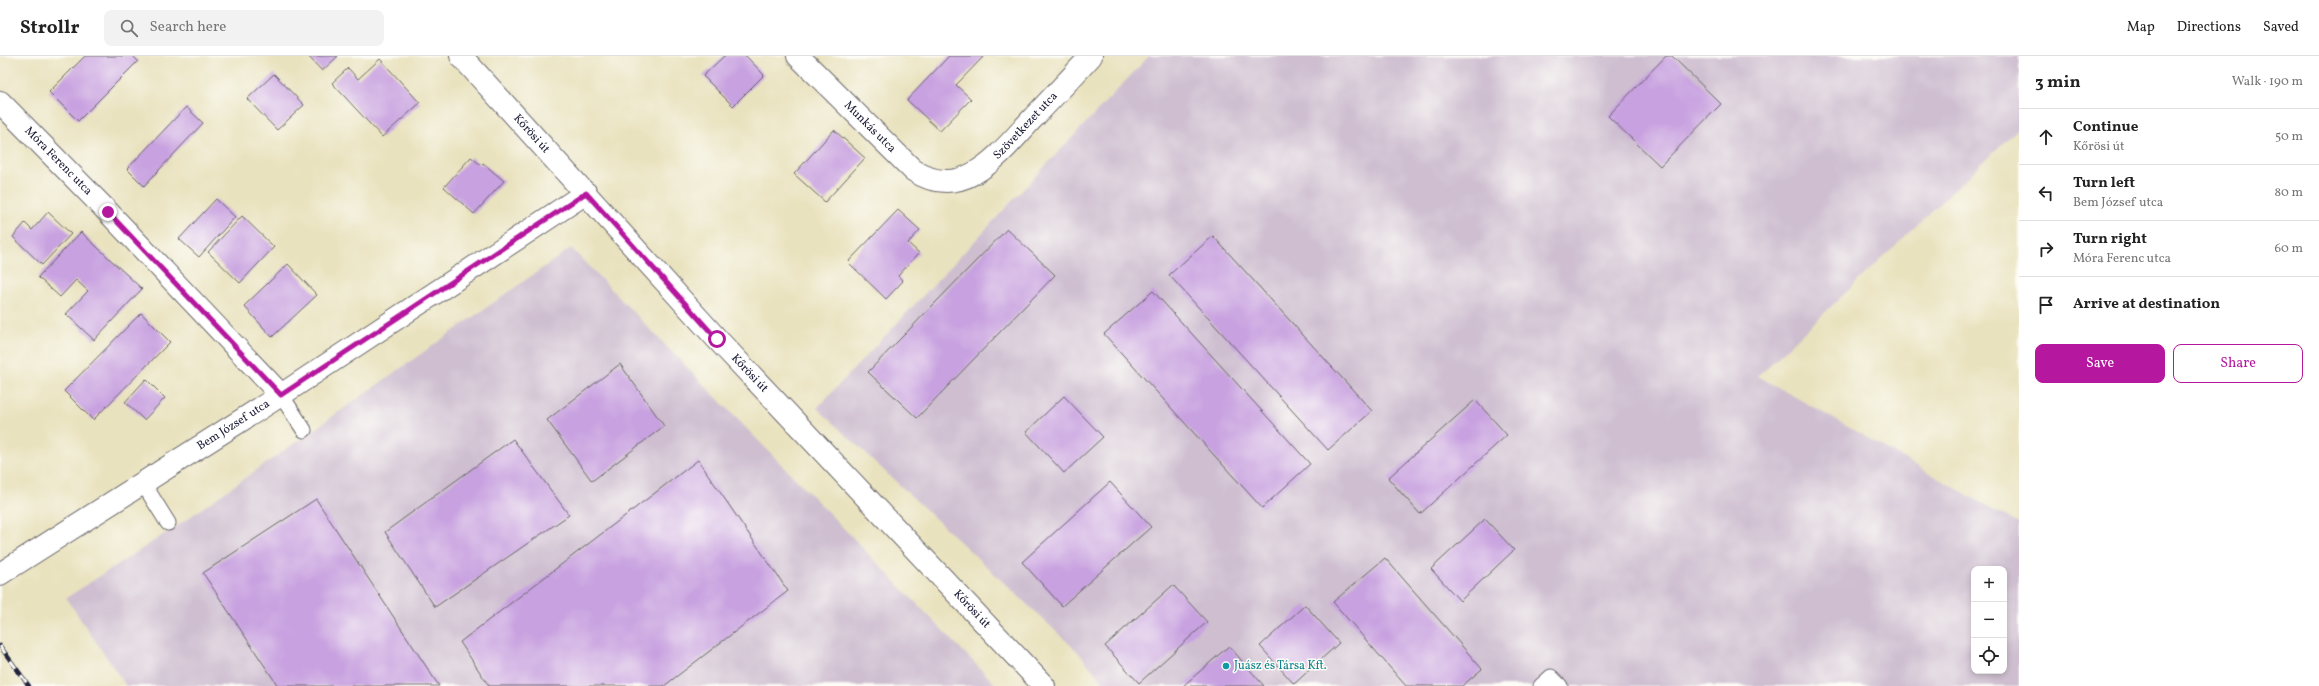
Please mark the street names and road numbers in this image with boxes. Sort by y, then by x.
street label: Szövetkezet utca [990,89,1062,163]
street label: Munkás utca [840,98,899,156]
street label: Kőrösi út [510,111,553,157]
street label: Móra Ferenc utca [21,123,96,199]
street label: Kőrösi út [727,351,772,396]
street label: Bem József utca [194,396,273,454]
street label: Kőrösi út [950,586,994,632]

